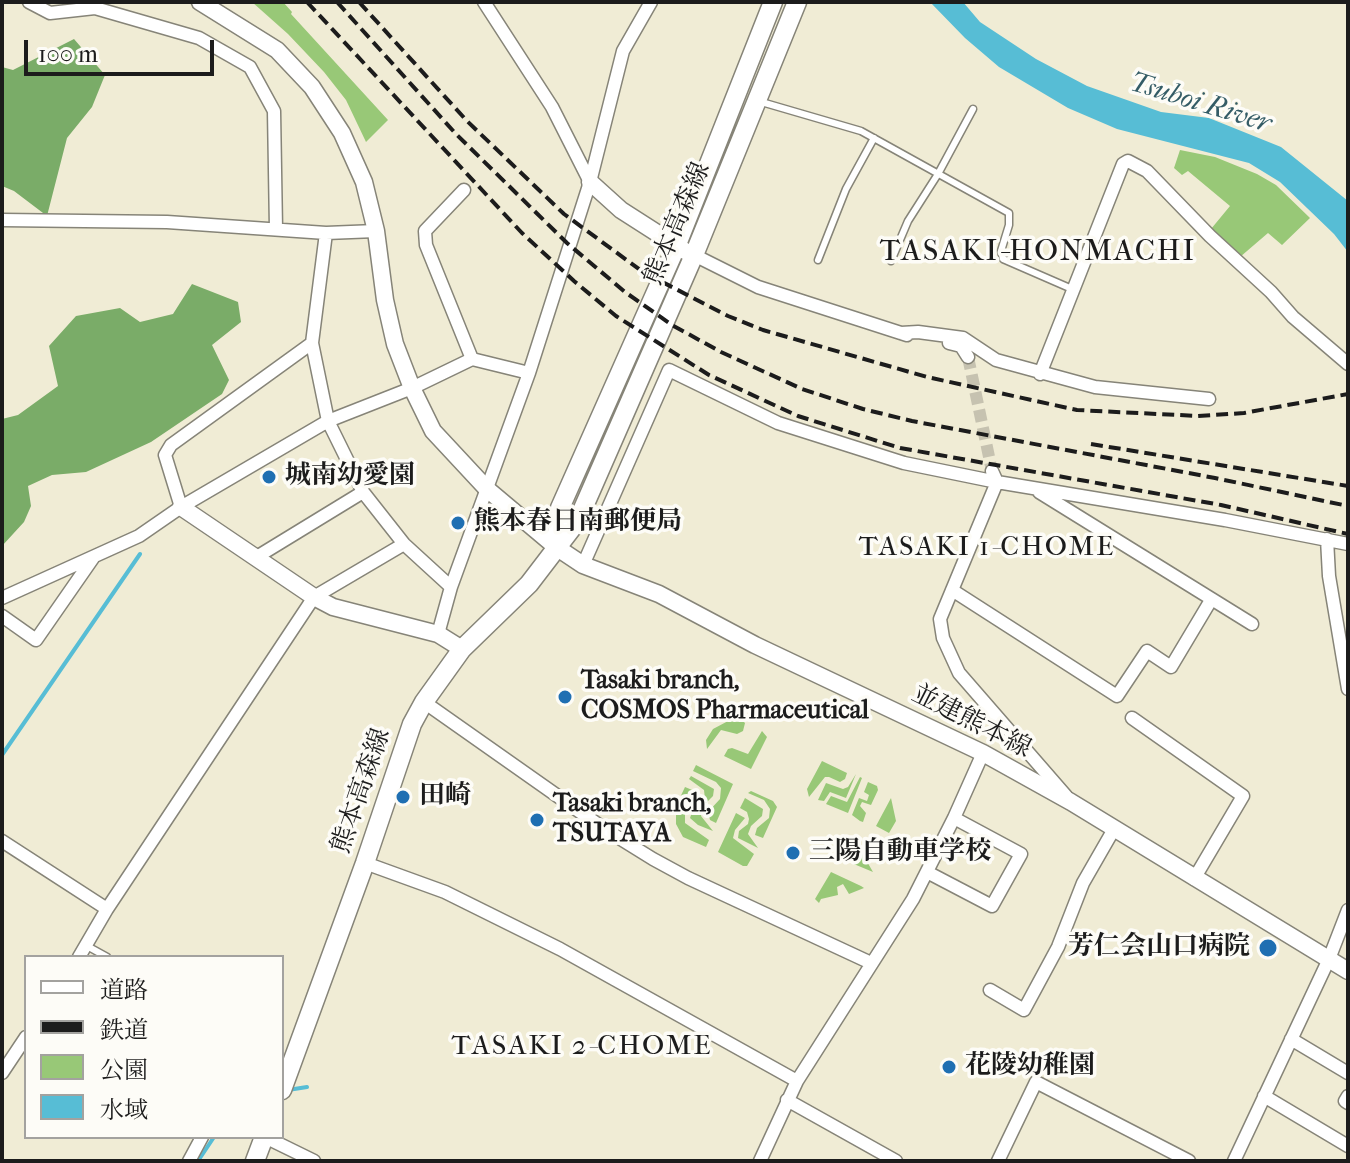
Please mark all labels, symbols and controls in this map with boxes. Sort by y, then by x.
scale bar [28,24,218,74]
text: 100 m [38,40,98,68]
water label: Tsuboi River [1125,67,1275,141]
street label: 熊本高森線 [638,158,718,290]
district label: TASAKI-HONMACHI [880,235,1196,271]
place label: 城南幼愛園 [285,461,415,493]
marker: 城南幼愛園 [260,468,278,486]
place label: 熊本春日南郵便局 [474,507,682,539]
marker: 熊本春日南郵便局 [449,514,467,532]
district label: TASAKI 1-CHOME [859,531,1115,565]
place label: Tasaki branch, COSMOS Pharmaceutical [581,666,869,728]
street label: 並建熊本線 [906,679,1036,765]
marker: Tasaki branch, COSMOS Pharmaceutical [556,688,574,706]
street label: 熊本高森線 [326,724,398,858]
place label: 田崎 [419,781,471,813]
marker: 田崎 [394,788,412,806]
place label: Tasaki branch, TSUTAYA [553,789,711,850]
marker: Tasaki branch, TSUTAYA [528,811,546,829]
place label: 三陽自動車学校 [809,837,991,869]
marker: 三陽自動車学校 [784,844,802,862]
place label: 芳仁会山口病院 [1068,932,1250,964]
marker: 芳仁会山口病院 [1257,937,1279,959]
legend [24,955,284,1139]
text: 道路 [100,976,148,1004]
text: 鉄道 [100,1016,148,1044]
district label: TASAKI 2-CHOME [451,1030,713,1064]
place label: 花陵幼稚園 [965,1051,1095,1083]
text: 公園 [100,1056,148,1084]
marker: 花陵幼稚園 [940,1058,958,1076]
text: 水域 [100,1096,148,1124]

